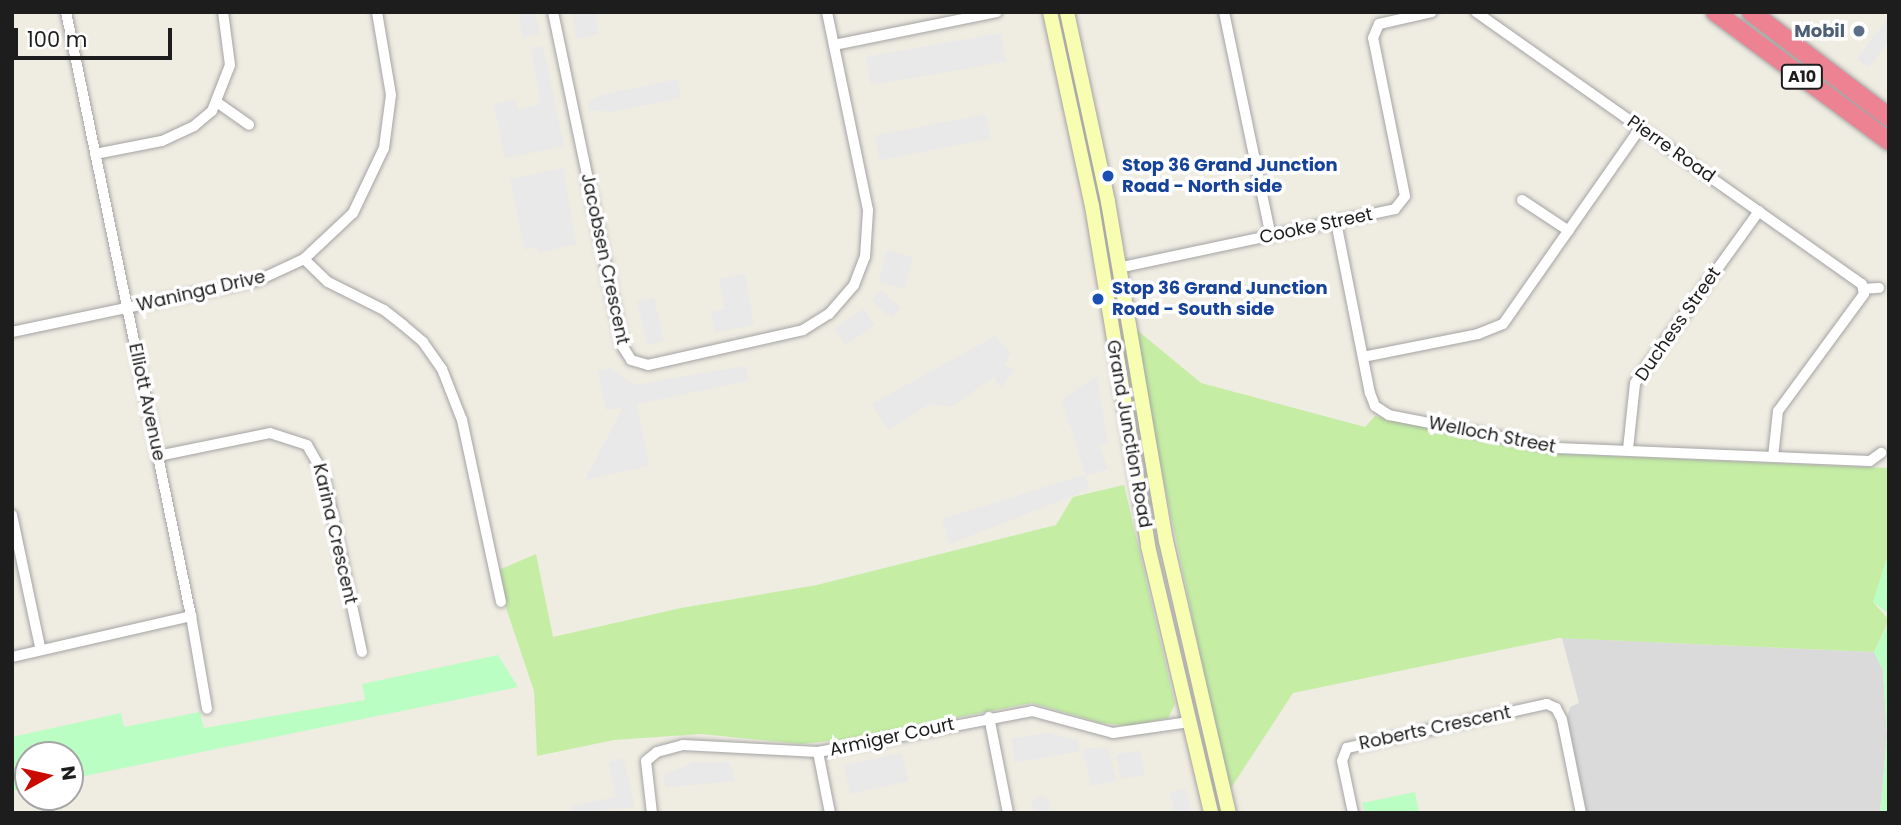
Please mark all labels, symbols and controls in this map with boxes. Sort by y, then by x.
scale bar [18,14,175,58]
place label: Mobil [1794,20,1845,42]
marker: Mobil [1851,23,1867,39]
text: 100 m [27,25,87,54]
road number: A10 [1779,64,1825,90]
street label: Pierre Road [1623,111,1719,187]
place label: Stop 36 Grand Junction Road - North side [1122,155,1338,198]
marker: Stop 36 Grand Junction Road - North side [1100,168,1116,184]
street label: Jacobsen Crescent [576,171,634,347]
street label: Cooke Street [1258,203,1374,249]
street label: Duchess Street [1631,263,1725,385]
street label: Waninga Drive [135,266,267,316]
place label: Stop 36 Grand Junction Road - South side [1112,278,1328,320]
marker: Stop 36 Grand Junction Road - South side [1090,291,1106,307]
street label: Grand Junction Road [1102,338,1156,530]
street label: Elliott Avenue [124,341,170,463]
street label: Welloch Street [1427,412,1557,458]
street label: Karina Crescent [308,461,362,607]
street label: Roberts Crescent [1357,701,1513,755]
street label: Armiger Court [828,713,956,761]
north arrow [14,741,84,811]
text: N [54,764,83,782]

